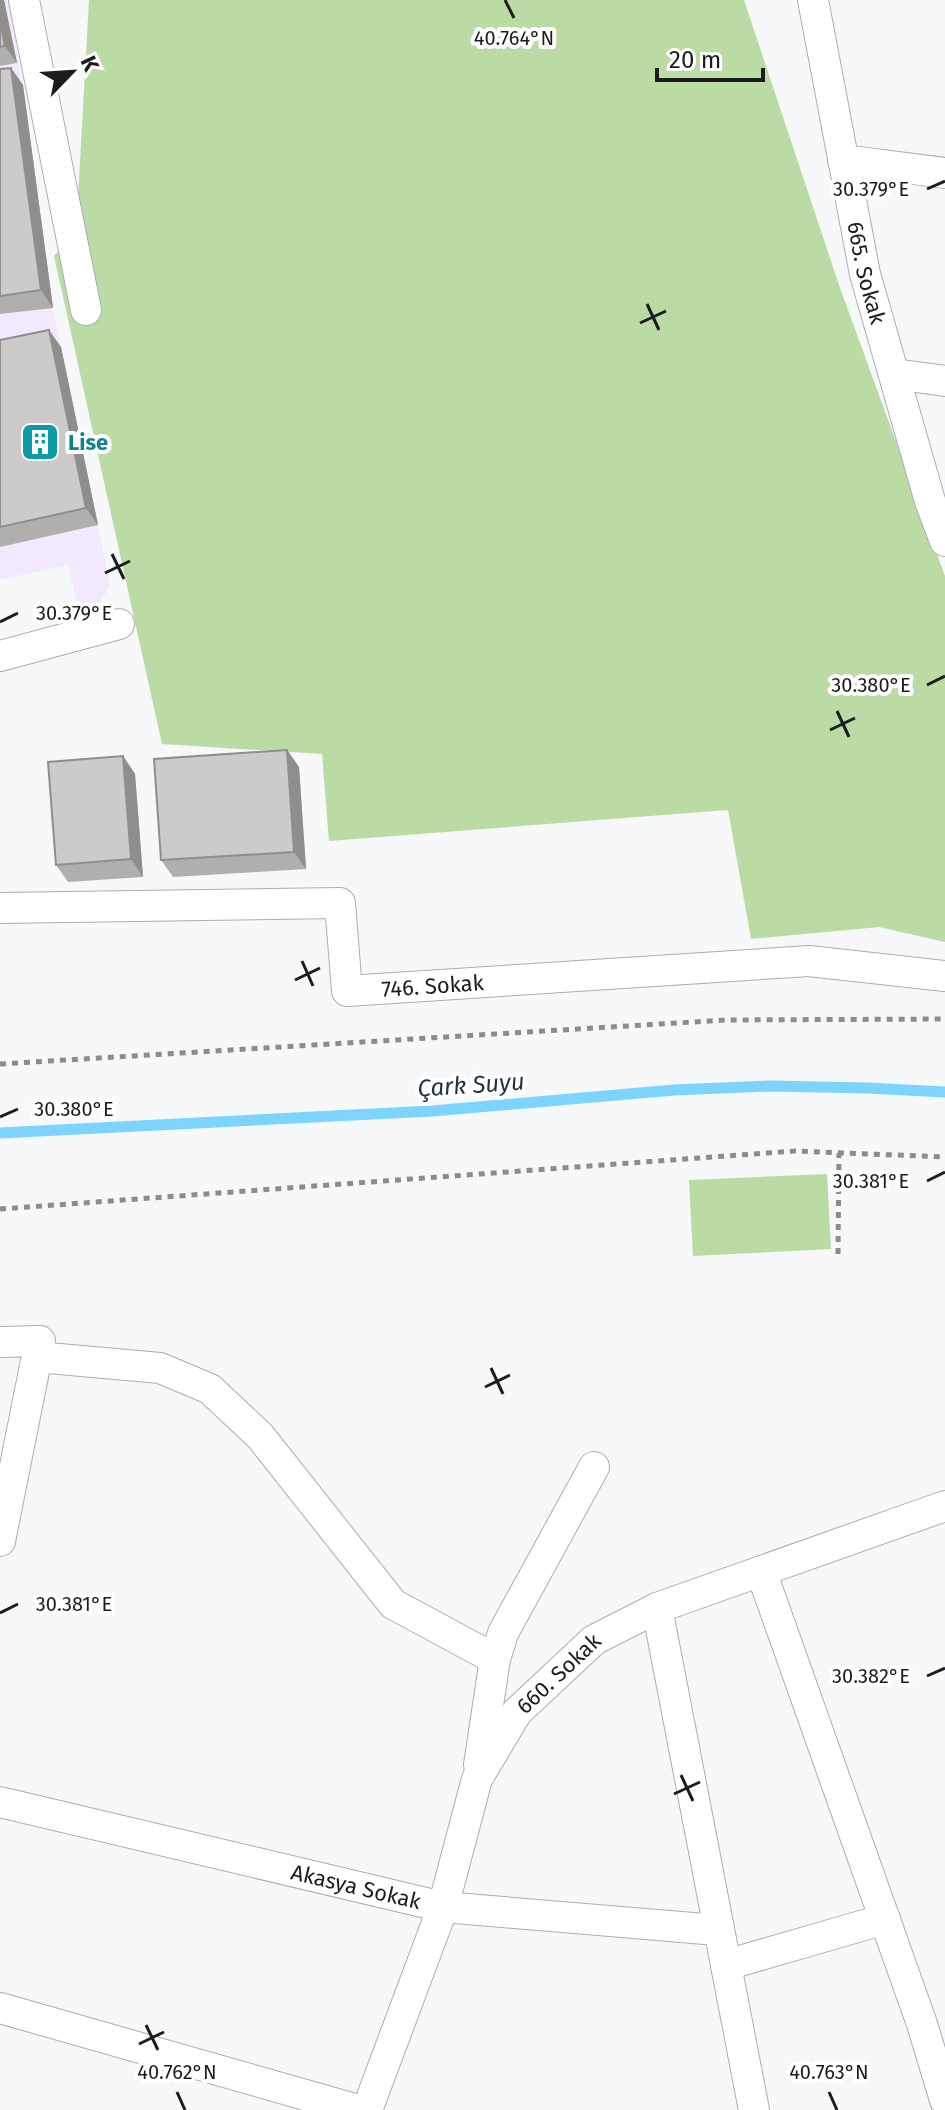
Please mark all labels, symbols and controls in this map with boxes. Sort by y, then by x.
text: 40.764°N [474,26,554,50]
north arrow [32,32,112,112]
scale bar [657,32,763,82]
text: 20 m [669,46,721,74]
text: K [74,52,105,77]
text: 30.379°E [833,177,909,201]
street label: 665. Sokak [842,219,892,328]
building icon: Lise [19,421,61,463]
place label: Lise [68,429,108,456]
text: 30.379°E [36,601,112,625]
text: 30.380°E [831,673,911,697]
street label: 746. Sokak [380,969,485,1002]
water label: Çark Suyu [417,1067,525,1103]
text: 30.380°E [34,1097,114,1121]
text: 30.381°E [833,1169,909,1193]
text: 30.381°E [36,1592,112,1616]
street label: 660. Sokak [511,1627,607,1719]
text: 30.382°E [832,1664,910,1688]
street label: Akasya Sokak [289,1858,424,1915]
text: 40.762°N [137,2060,217,2084]
text: 40.763°N [789,2060,869,2084]

